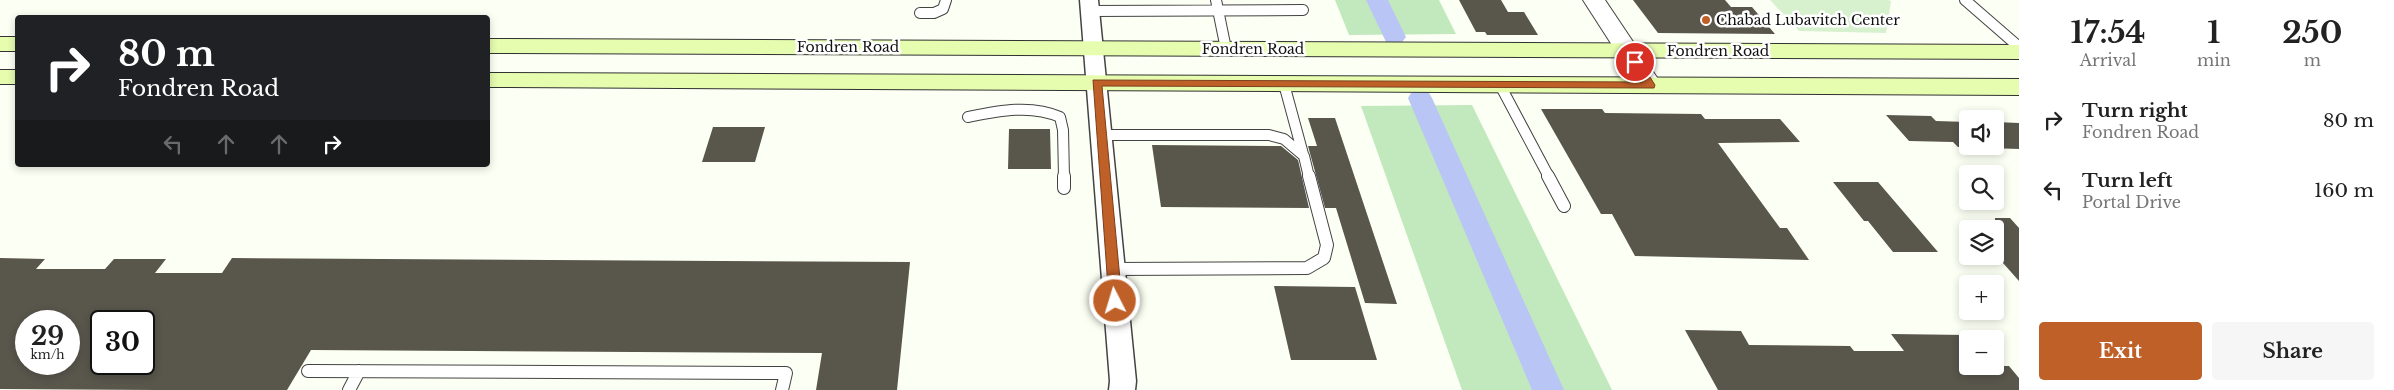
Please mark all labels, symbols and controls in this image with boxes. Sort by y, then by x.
place label: Chabad Lubavitch Center [1716,11,1900,29]
marker: Chabad Lubavitch Center [1700,14,1712,26]
text: 17:54 [2071,14,2145,51]
text: 1 [2207,14,2220,51]
text: 250 [2282,14,2342,51]
text: 80 m [118,32,215,75]
icon: right [35,35,100,100]
street label: Fondren Road [797,38,900,56]
street label: Fondren Road [1202,40,1305,58]
pin [1614,41,1656,83]
street label: Fondren Road [1667,42,1770,60]
icon: arrive [1621,48,1649,76]
text: Arrival [2080,50,2136,70]
text: min [2197,50,2231,70]
text: m [2304,50,2321,70]
text: Fondren Road [118,75,279,102]
text: Turn right [2082,99,2188,122]
icon: right [2039,106,2067,134]
text: 80 m [2323,109,2374,132]
map controls [1959,110,2004,375]
button: sound [1959,110,2004,155]
text: Fondren Road [2082,122,2199,142]
icon: left [159,130,187,158]
icon: ahead [212,130,240,158]
icon: ahead [265,130,293,158]
icon: right [318,130,346,158]
button: search [1959,165,2004,210]
text: Turn left [2082,169,2173,192]
icon: left [2039,176,2067,204]
text: 160 m [2314,179,2374,202]
text: Portal Drive [2082,192,2181,212]
button: layers [1959,220,2004,265]
position arrow [1088,274,1140,326]
button: + [1959,275,2004,320]
speed limit sign: 30 [90,310,155,375]
text: 29 [31,321,64,352]
button: Exit [2039,322,2202,380]
button: Share [2212,322,2374,380]
button: − [1959,330,2004,375]
text: km/h [30,347,65,362]

